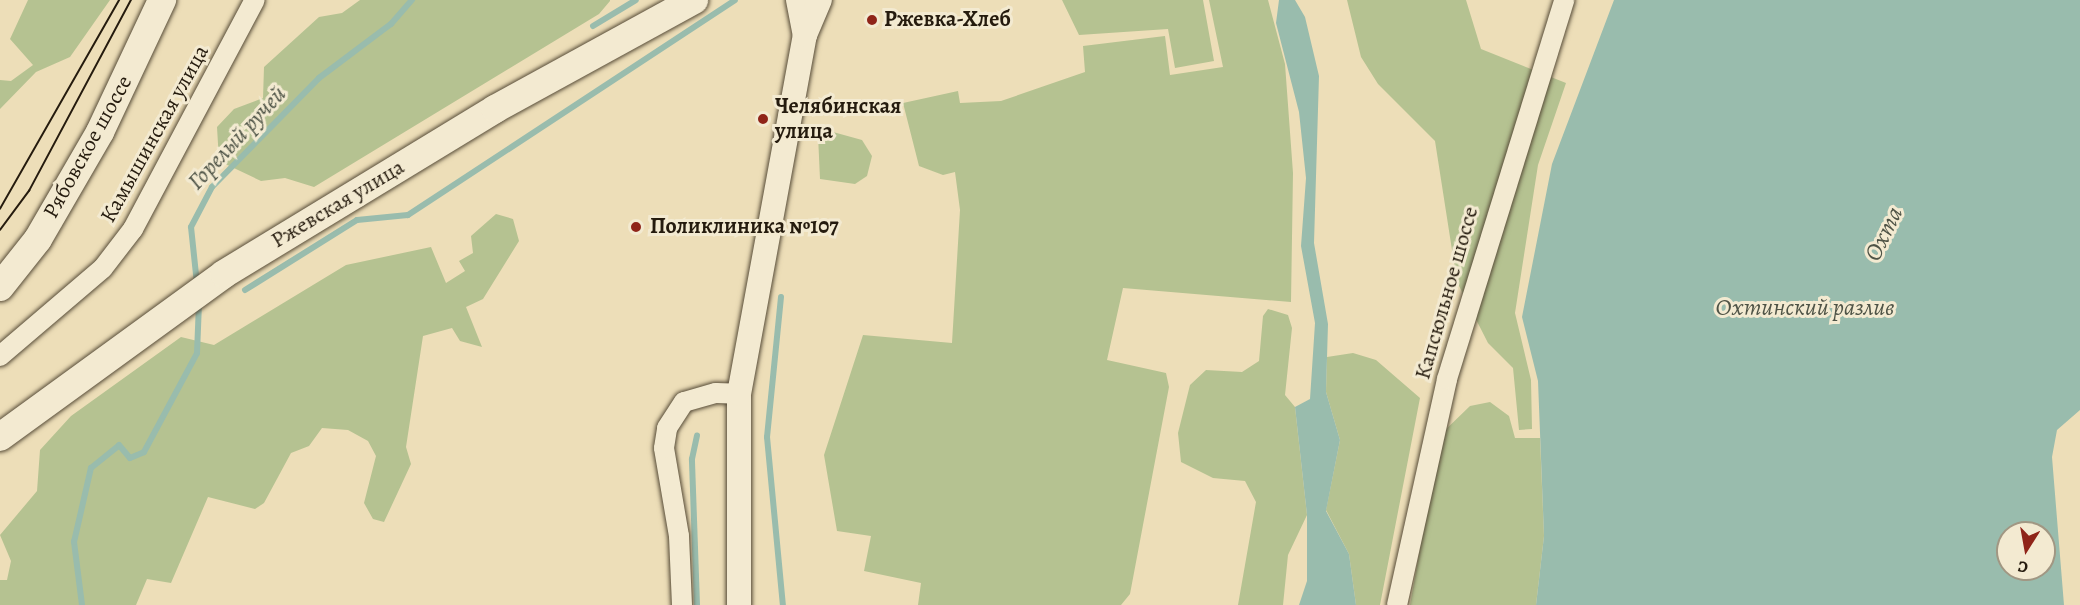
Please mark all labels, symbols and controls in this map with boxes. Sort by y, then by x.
place label: Ржевка-Хлеб [884,7,1011,33]
marker: Ржевка-Хлеб [865,13,879,27]
street label: Камышинская улица [95,41,215,227]
street label: Рябовское шоссе [38,71,138,223]
water label: Горелый ручей [182,80,292,196]
place label: Челябинская улица [775,93,901,144]
marker: Челябинская улица [756,112,770,126]
street label: Ржевская улица [267,154,409,254]
water label: Охта [1859,202,1909,266]
street label: Капсюльное шоссе [1410,204,1484,382]
place label: Поликлиника №107 [650,214,839,240]
marker: Поликлиника №107 [627,218,645,236]
water label: Охтинский разлив [1716,294,1894,322]
north arrow [1996,521,2056,581]
text: С [2016,555,2030,578]

